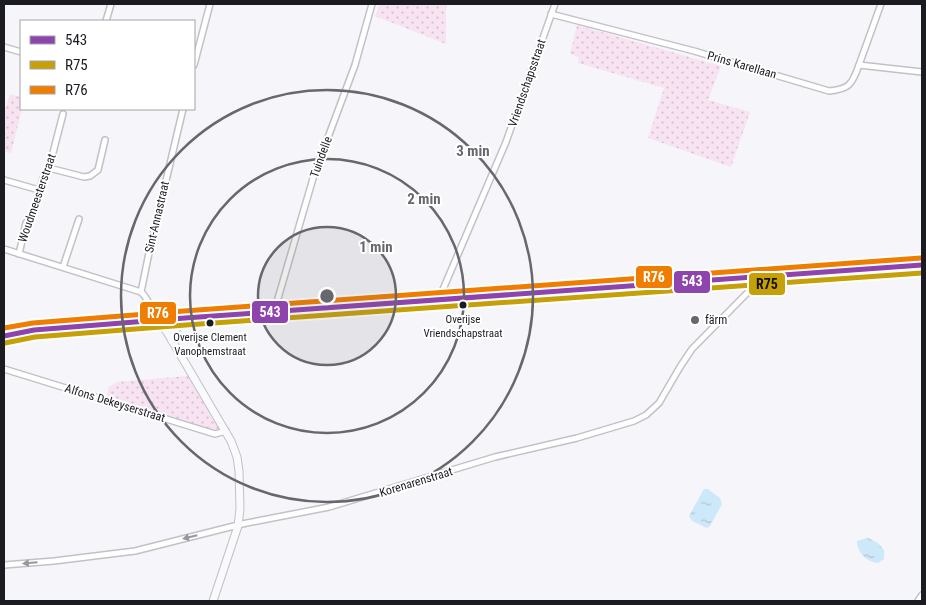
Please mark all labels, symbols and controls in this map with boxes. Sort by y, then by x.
legend [20,20,195,110]
text: 543 [65,31,87,49]
street label: Vriendschapsstraat [505,37,549,129]
street label: Prins Karellaan [706,48,778,82]
text: R75 [65,56,88,74]
text: R76 [65,81,88,99]
street label: Tuindelle [307,134,335,179]
text: 3 min [456,142,490,160]
street label: Woudmeesterstraat [15,151,59,244]
street label: Sint-Annastraat [142,179,172,254]
text: 2 min [407,190,441,208]
text: 1 min [359,238,393,256]
line badge: R76 [635,265,673,289]
text: R76 [643,269,665,285]
line badge: 543 [673,270,711,294]
line badge: R75 [748,272,786,296]
text: 543 [681,273,703,289]
text: R75 [756,276,778,292]
centre of rings [318,287,336,305]
line badge: 543 [251,300,289,324]
marker: Overijse Vriendschapstraat [458,300,468,310]
line badge: R76 [139,301,177,325]
text: 543 [259,304,281,320]
text: R76 [147,305,169,321]
place label: Overijse Vriendschapstraat [423,313,503,340]
place label: färm [705,313,727,327]
marker: färm [689,314,701,326]
marker: Overijse Clement Vanophemstraat [205,318,215,328]
place label: Overijse Clement Vanophemstraat [173,331,247,358]
street label: Alfons Dekeyserstraat [63,381,167,425]
street label: Korenarenstraat [378,464,455,500]
one-way arrow [183,533,198,541]
one-way arrow [22,559,38,567]

